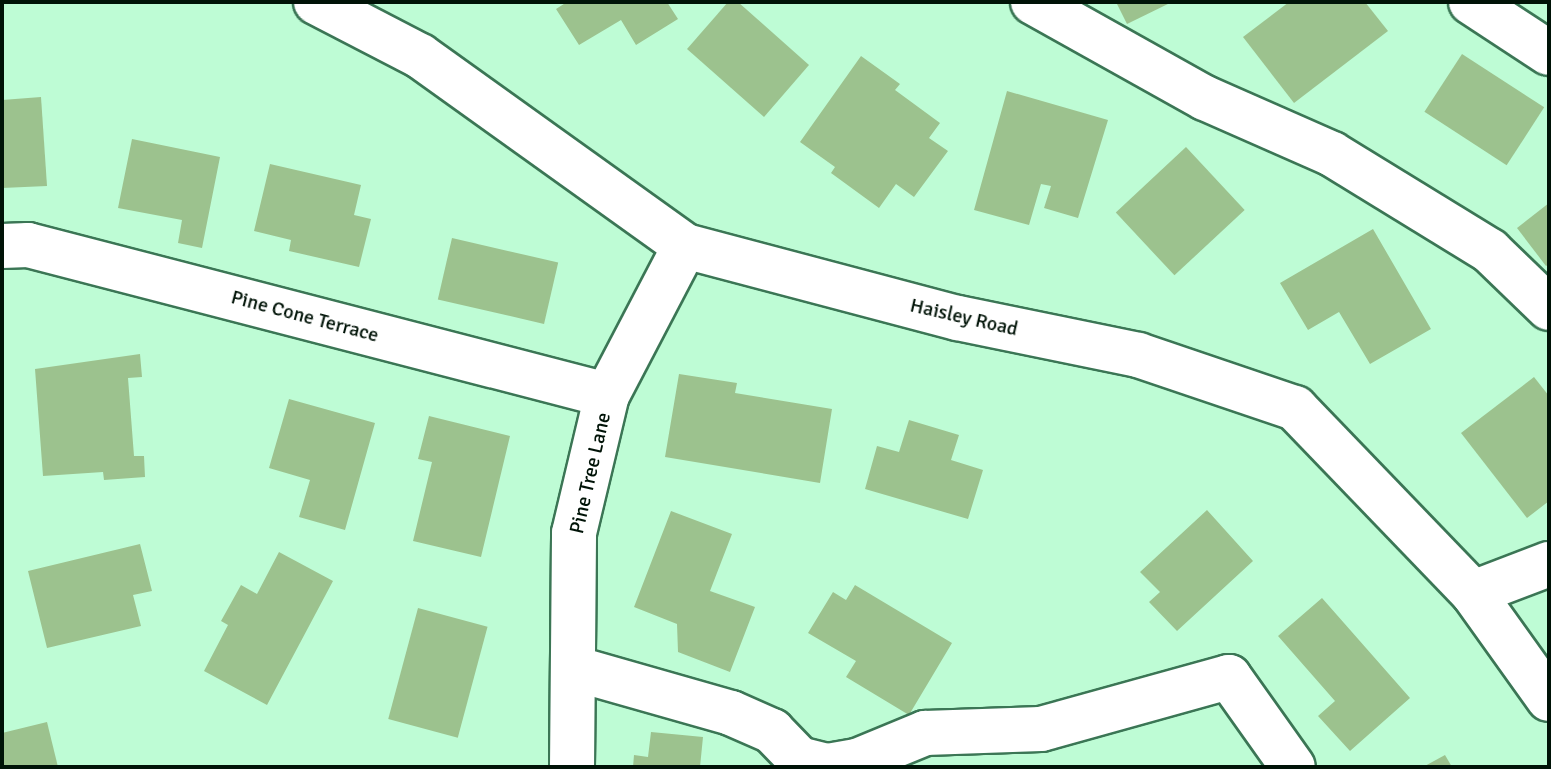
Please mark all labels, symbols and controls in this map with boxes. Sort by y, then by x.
street label: Pine Cone Terrace [229,285,381,347]
street label: Haisley Road [908,293,1020,341]
street label: Pine Tree Lane [564,410,616,536]

